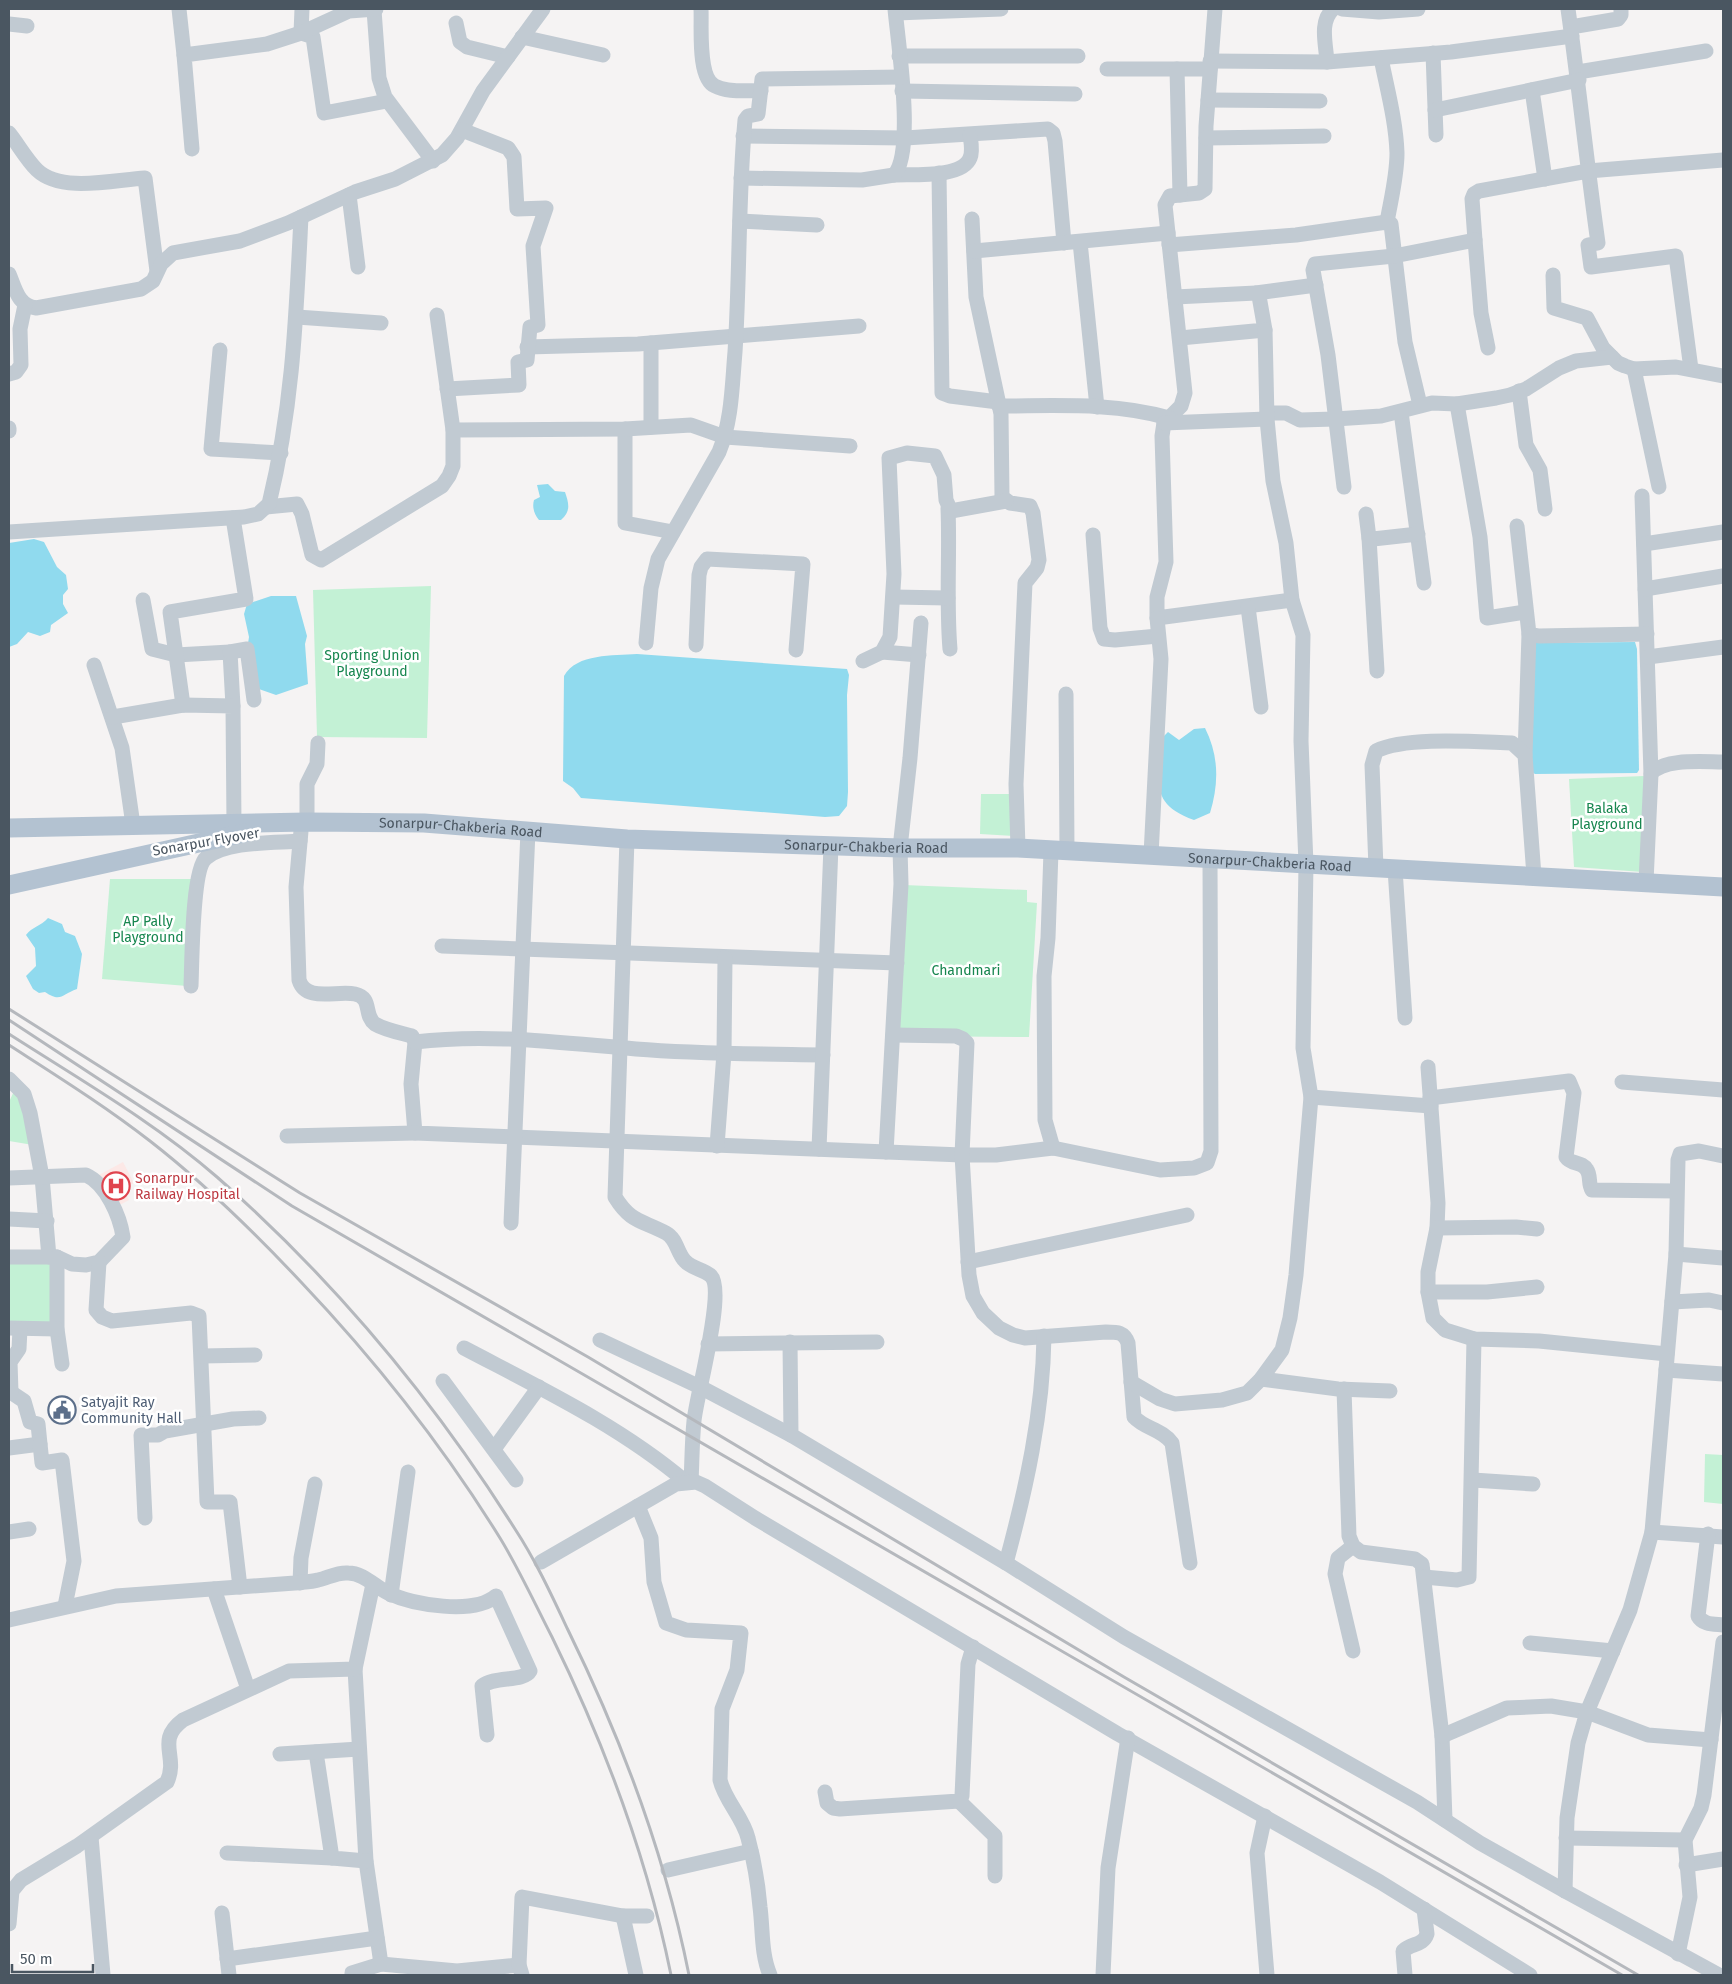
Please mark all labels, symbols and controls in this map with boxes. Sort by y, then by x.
park label: Sporting Union Playground [324,647,420,680]
park label: Balaka Playground [1571,800,1643,833]
street label: Sonarpur-Chakberia Road [379,814,543,841]
street label: Sonarpur Flyover [151,824,261,860]
street label: Sonarpur-Chakberia Road [784,836,948,857]
street label: Sonarpur-Chakberia Road [1187,849,1352,875]
park label: AP Pally Playground [112,913,184,946]
park label: Chandmari [931,962,1001,979]
place label: Sonarpur Railway Hospital [135,1170,240,1203]
hospital icon: Sonarpur Railway Hospital [101,1171,131,1201]
place label: Satyajit Ray Community Hall [81,1394,182,1427]
public building icon: Satyajit Ray Community Hall [47,1395,77,1425]
scale bar [12,1942,94,1974]
text: 50 m [20,1950,53,1968]

